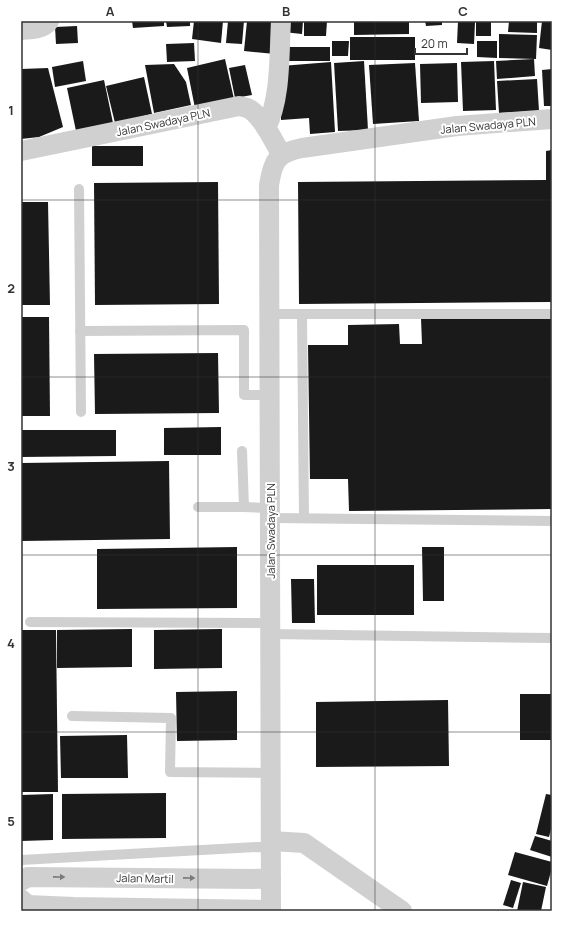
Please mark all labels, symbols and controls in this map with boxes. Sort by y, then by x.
text: A [106,2,115,20]
text: B [282,2,290,20]
text: C [458,2,468,20]
scale bar [415,30,467,56]
text: 20 m [421,35,448,52]
text: 1 [8,101,14,119]
street label: Jalan Swadaya PLN [115,105,211,139]
street label: Jalan Swadaya PLN [440,113,536,137]
text: 2 [7,279,15,297]
text: 3 [7,457,15,475]
street label: Jalan Swadaya PLN [263,483,278,579]
text: 4 [7,634,15,652]
text: 5 [7,812,15,830]
street label: Jalan Martil [116,870,174,886]
one-way arrow [53,874,66,880]
one-way arrow [183,875,196,881]

